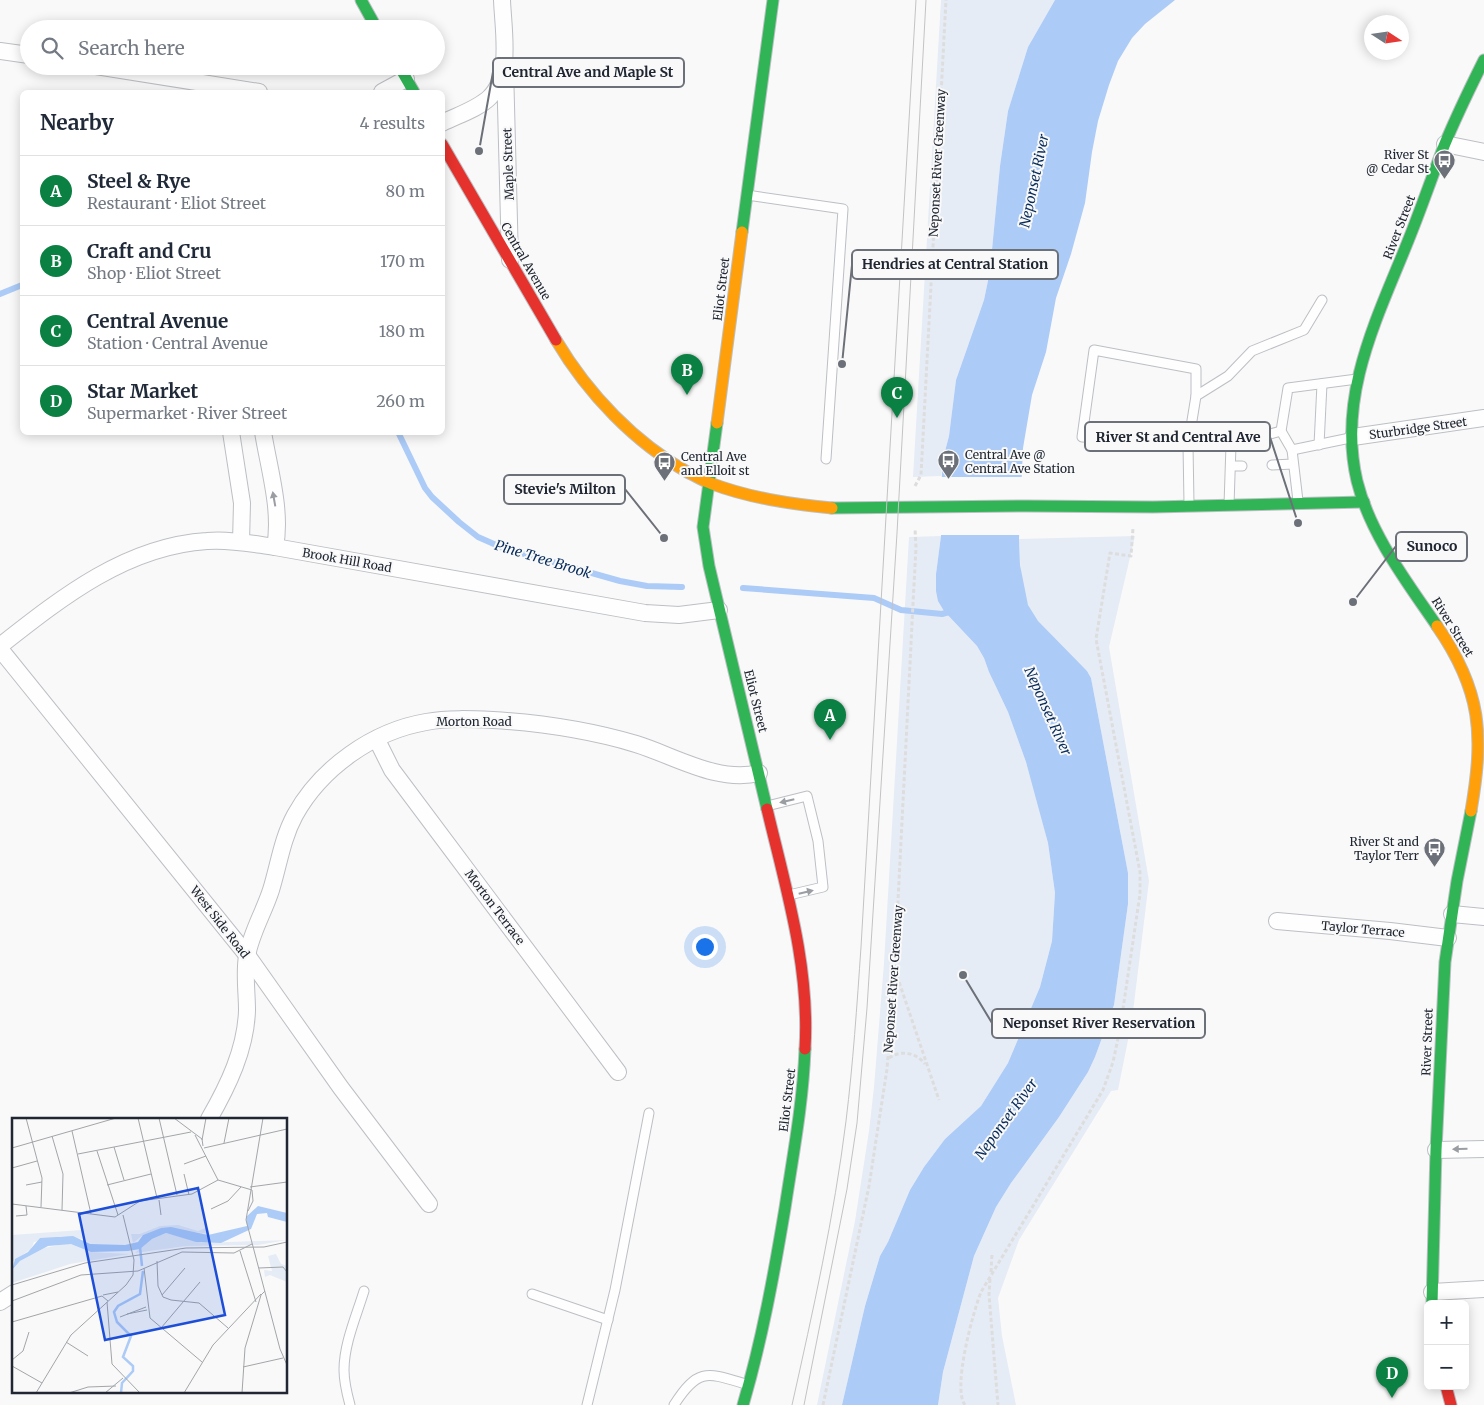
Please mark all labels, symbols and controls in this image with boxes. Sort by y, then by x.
north arrow [1364,15,1409,60]
search box [20,20,445,75]
icon: search [38,34,66,62]
text: Search here [78,36,185,60]
callout: Central Ave and Maple St [493,58,684,87]
text: Central Ave and Maple St [503,63,674,81]
street label: Neponset River Greenway [926,88,948,238]
text: Nearby [40,109,114,136]
text: 4 results [359,113,425,133]
street label: Maple Street [499,127,517,201]
water label: Neponset River [1015,132,1053,229]
place label: River St @ Cedar St [1366,147,1429,176]
bus stop icon: River St @ Cedar St [1433,149,1457,180]
text: Steel & Rye [87,169,191,193]
text: A [50,181,62,201]
text: 80 m [386,181,425,201]
street label: River Street [1380,192,1418,261]
text: Restaurant · Eliot Street [87,193,266,213]
street label: Central Avenue [498,220,554,302]
text: Craft and Cru [87,239,212,263]
callout: Hendries at Central Station [852,250,1058,279]
text: B [50,251,62,271]
text: 170 m [380,251,425,271]
text: Hendries at Central Station [862,255,1049,273]
street label: Eliot Street [710,256,732,322]
text: Shop · Eliot Street [87,263,221,283]
text: Central Avenue [87,309,228,333]
text: C [51,321,61,341]
text: 180 m [379,321,425,341]
text: Station · Central Avenue [87,333,268,353]
pin: B [671,354,703,395]
pin: C [881,377,913,418]
text: Star Market [87,379,198,403]
text: D [50,391,62,411]
text: 260 m [376,391,425,411]
text: Supermarket · River Street [87,403,287,423]
street label: Sturbridge Street [1368,414,1468,442]
callout: River St and Central Ave [1085,422,1270,451]
text: River St and Central Ave [1095,428,1261,446]
place label: Central Ave @ Central Ave Station [965,447,1075,476]
place label: Central Ave and Elloit st [681,449,750,478]
bus stop icon: Central Ave @ Central Ave Station [937,449,961,480]
bus stop icon: Central Ave and Elloit st [653,451,677,482]
callout: Stevie's Milton [504,475,625,504]
text: Stevie's Milton [514,480,616,498]
one-way arrow [270,490,278,506]
callout: Sunoco [1396,532,1467,561]
water label: Pine Tree Brook [492,536,594,582]
text: Sunoco [1407,537,1457,555]
street label: Brook Hill Road [301,545,393,575]
street label: River Street [1429,594,1477,660]
water label: Neponset River [1020,664,1076,758]
street label: Eliot Street [741,668,771,734]
pin: A [814,699,846,740]
street label: Morton Road [436,714,512,729]
one-way arrow [779,797,794,805]
place label: River St and Taylor Terr [1350,834,1420,863]
bus stop icon: River St and Taylor Terr [1423,836,1447,867]
street label: Morton Terrace [462,867,528,947]
street label: West Side Road [187,882,253,961]
one-way arrow [798,888,813,896]
street label: Neponset River Greenway [880,904,906,1054]
street label: Taylor Terrace [1321,918,1405,940]
your location [692,934,718,960]
street label: River Street [1418,1008,1436,1076]
callout: Neponset River Reservation [992,1009,1205,1038]
text: Neponset River Reservation [1003,1014,1196,1032]
street label: Eliot Street [776,1067,798,1133]
water label: Neponset River [971,1075,1041,1163]
inset map [12,1118,288,1392]
one-way arrow [1452,1145,1468,1153]
map controls [1424,1300,1469,1390]
button: + [1424,1300,1469,1345]
button: − [1424,1345,1469,1390]
pin: D [1376,1357,1408,1398]

